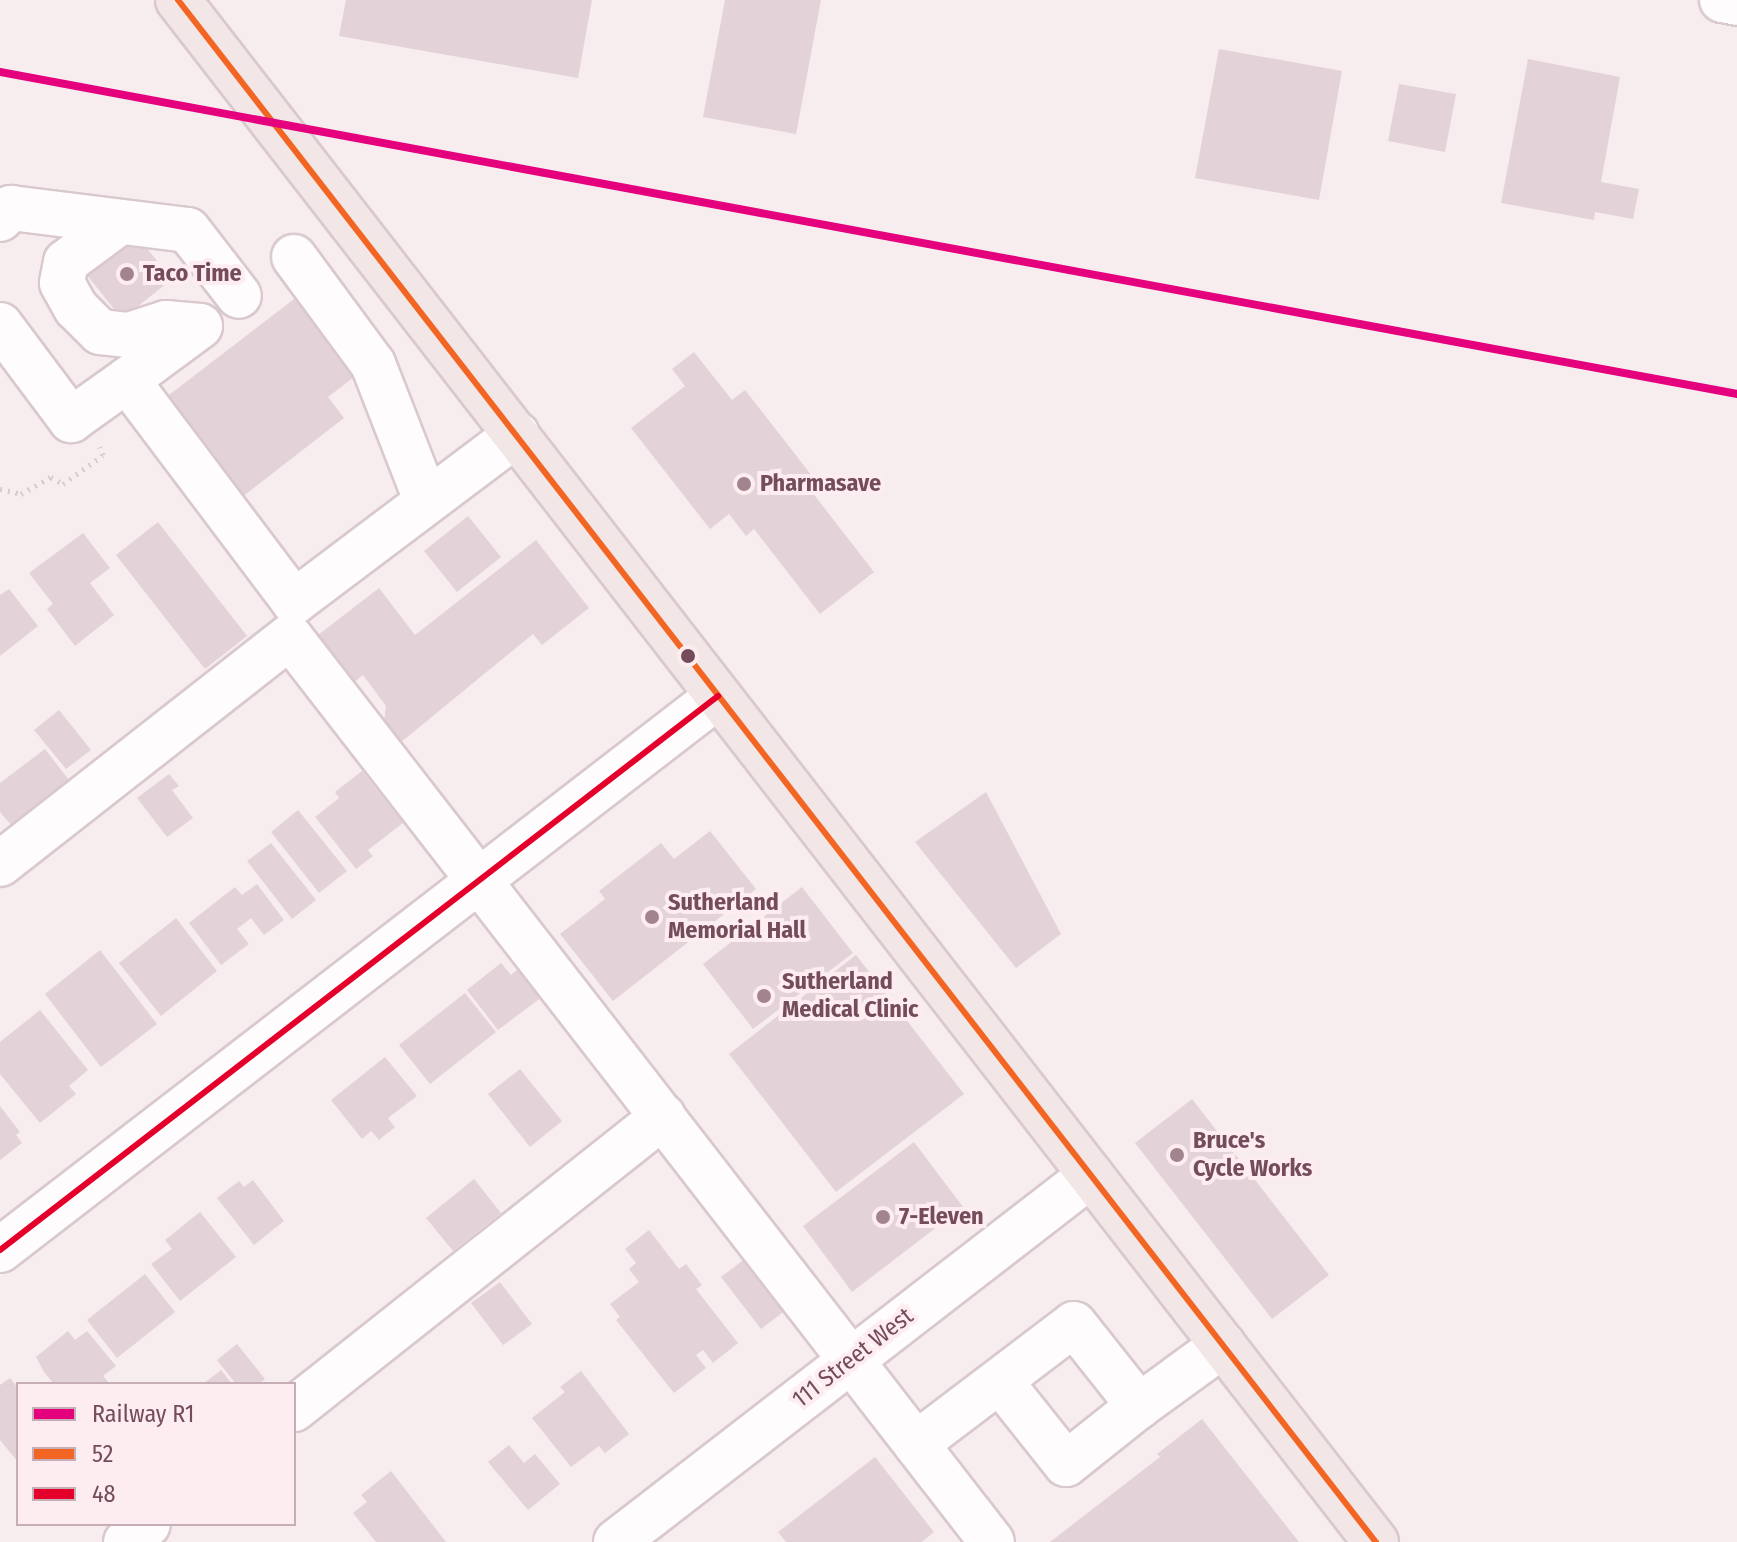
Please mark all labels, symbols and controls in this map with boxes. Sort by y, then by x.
place label: Taco Time [143,260,242,288]
marker: Taco Time [118,265,136,283]
place label: Pharmasave [760,470,881,498]
marker: Pharmasave [735,475,753,493]
unlabelled marker [680,648,696,664]
place label: Sutherland Memorial Hall [668,889,806,945]
marker: Sutherland Memorial Hall [643,908,661,926]
place label: Sutherland Medical Clinic [782,968,919,1024]
marker: Sutherland Medical Clinic [753,985,775,1007]
place label: Bruce's Cycle Works [1193,1127,1312,1183]
marker: Bruce's Cycle Works [1168,1146,1186,1164]
place label: 7-Eleven [899,1203,984,1231]
marker: 7-Eleven [874,1208,892,1226]
street label: 111 Street West [787,1302,919,1414]
legend [16,1382,296,1526]
text: Railway R1 [92,1400,194,1428]
text: 52 [92,1440,113,1468]
text: 48 [92,1480,116,1508]

